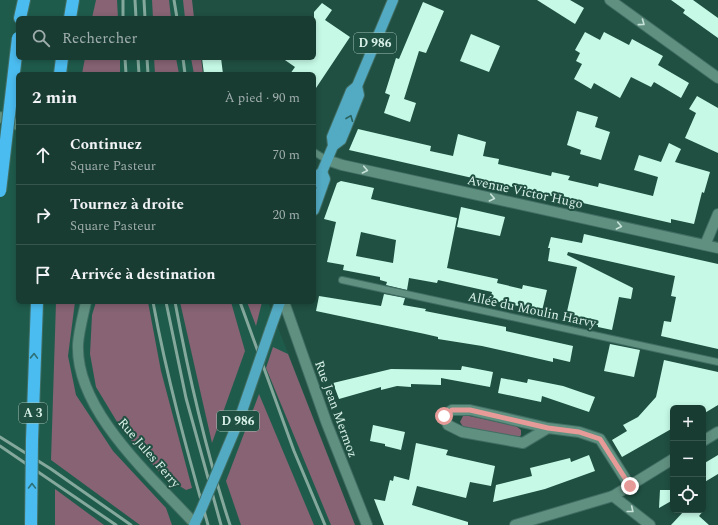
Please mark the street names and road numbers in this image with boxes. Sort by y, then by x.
road number: D 986 [354,33,396,53]
street label: Avenue Victor Hugo [465,170,585,214]
street label: Allée du Moulin Harvy [466,287,599,334]
street label: Rue Jean Mermoz [309,358,363,460]
road number: A 3 [19,403,47,423]
road number: D 986 [217,411,259,431]
street label: Rue Jules Ferry [113,414,186,493]

